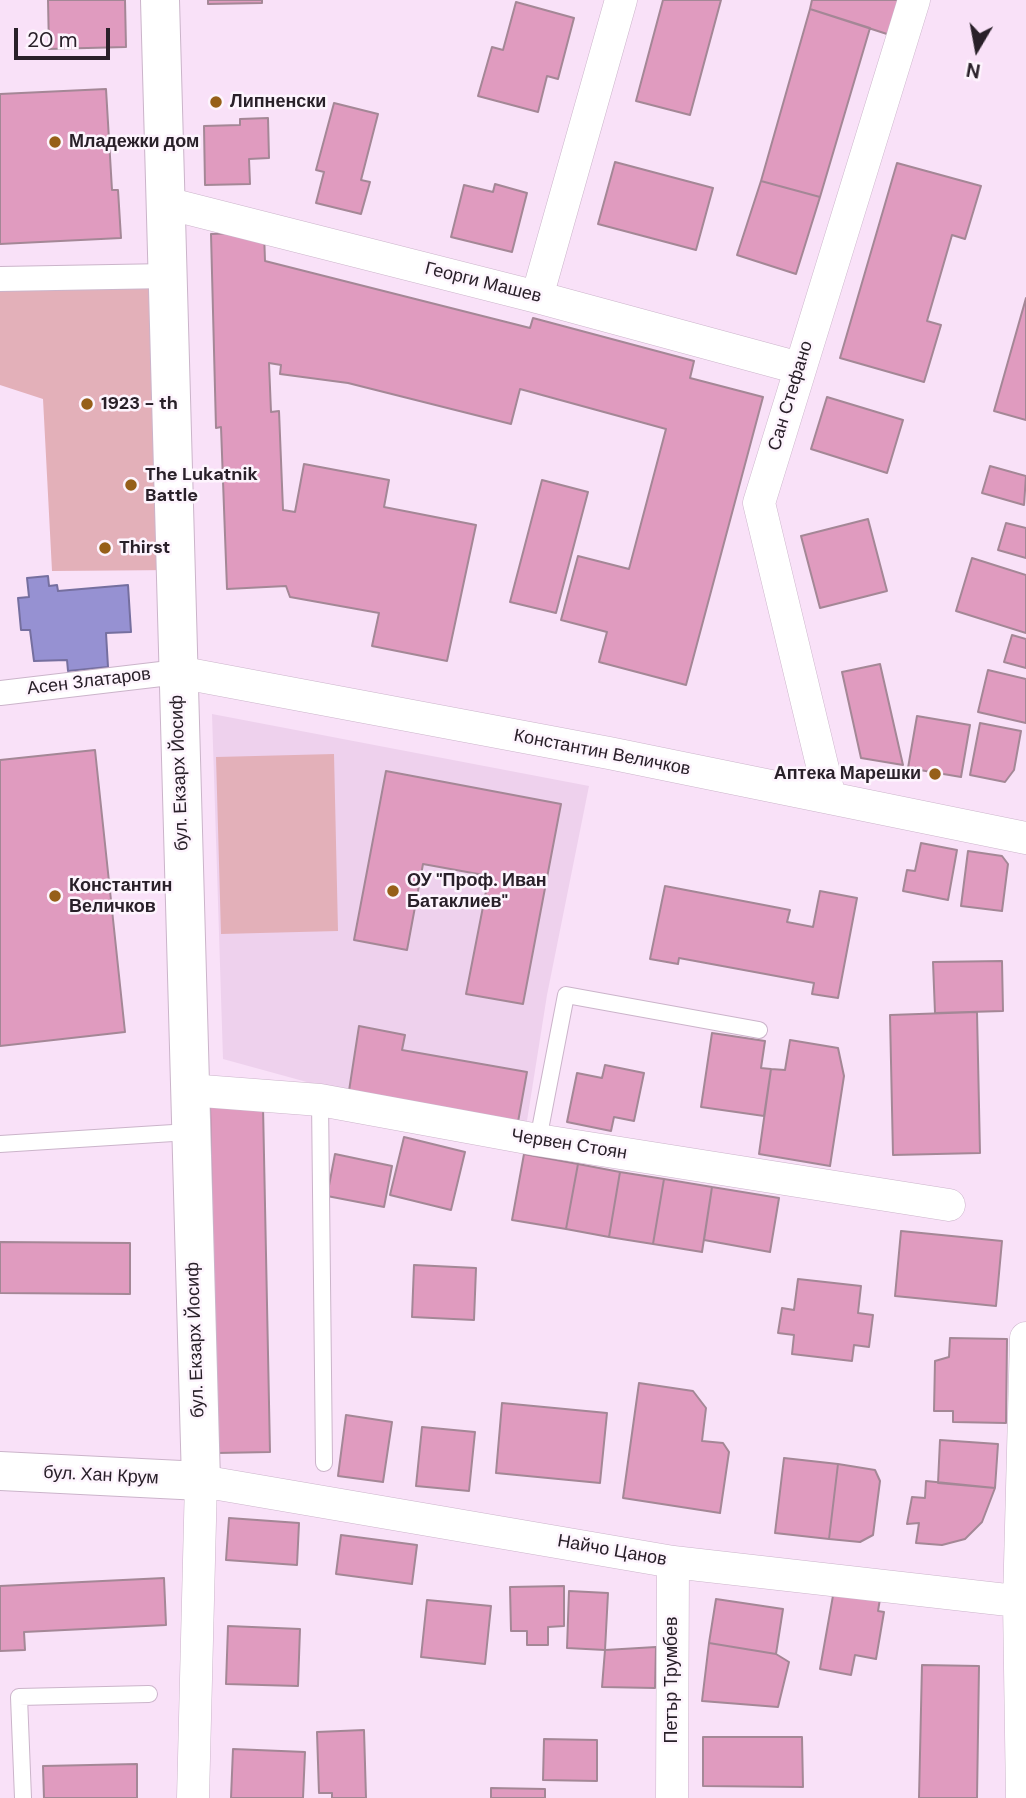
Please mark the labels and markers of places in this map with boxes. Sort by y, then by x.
place label: Липненски [230,91,326,113]
marker: Липненски [208,94,224,110]
place label: Младежки дом [69,131,199,153]
marker: Младежки дом [47,134,63,150]
place label: 1923 - th [101,393,178,415]
marker: 1923 - th [79,396,95,412]
place label: The Lukatnik Battle [145,464,258,506]
marker: The Lukatnik Battle [123,477,139,493]
place label: Thirst [119,537,170,559]
marker: Thirst [97,540,113,556]
place label: Аптека Марешки [774,763,921,785]
marker: Аптека Марешки [927,766,943,782]
place label: ОУ "Проф. Иван Батаклиев" [407,870,547,912]
place label: Константин Величков [69,875,172,917]
marker: ОУ "Проф. Иван Батаклиев" [385,883,401,899]
marker: Константин Величков [47,888,63,904]

